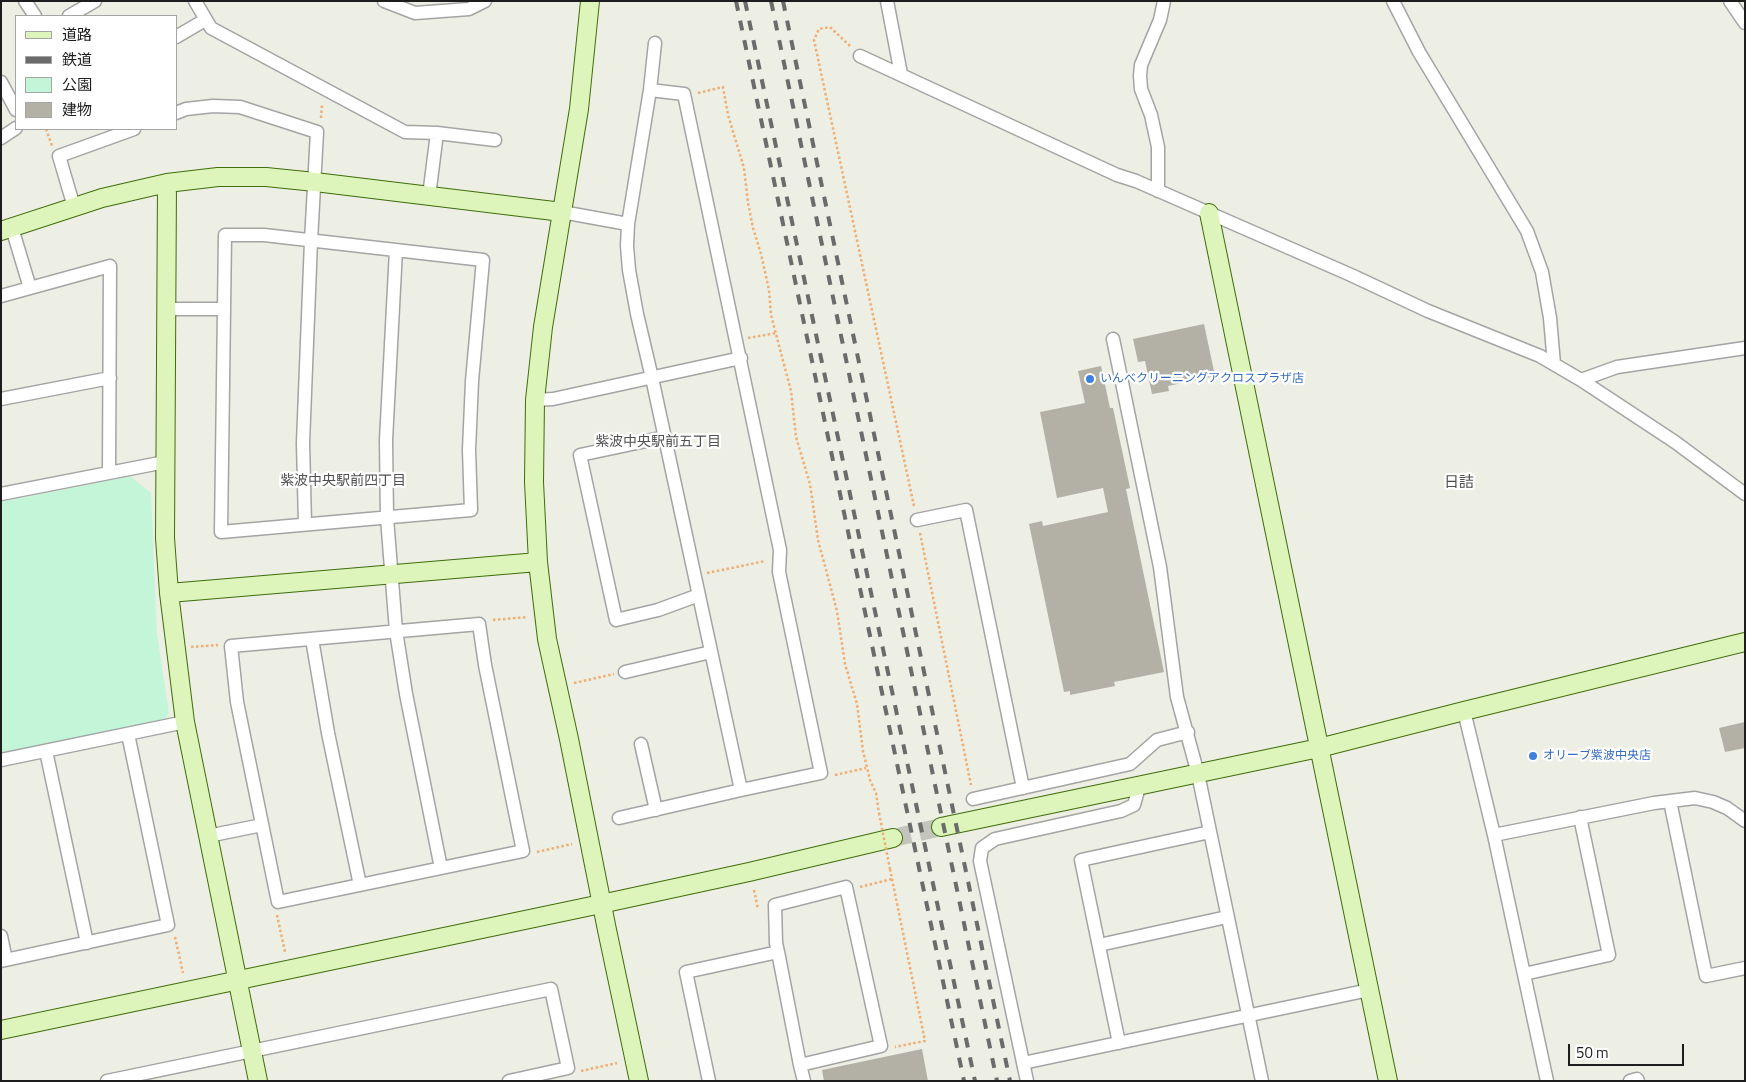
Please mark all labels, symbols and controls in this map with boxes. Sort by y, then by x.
legend [15,15,178,130]
text: 道路 [62,23,92,46]
text: 鉄道 [62,48,92,71]
text: 公園 [62,73,92,96]
text: 建物 [62,98,92,121]
place label: いんべクリーニングアクロスプラザ店 [1100,372,1304,386]
marker: いんべクリーニングアクロスプラザ店 [1084,373,1096,385]
district label: 紫波中央駅前五丁目 [595,435,721,451]
district label: 紫波中央駅前四丁目 [280,474,406,490]
district label: 日詰 [1444,474,1474,492]
place label: オリーブ紫波中央店 [1543,749,1651,763]
marker: オリーブ紫波中央店 [1527,750,1539,762]
scale bar [1571,1034,1687,1066]
text: 50 m [1576,1041,1609,1064]

